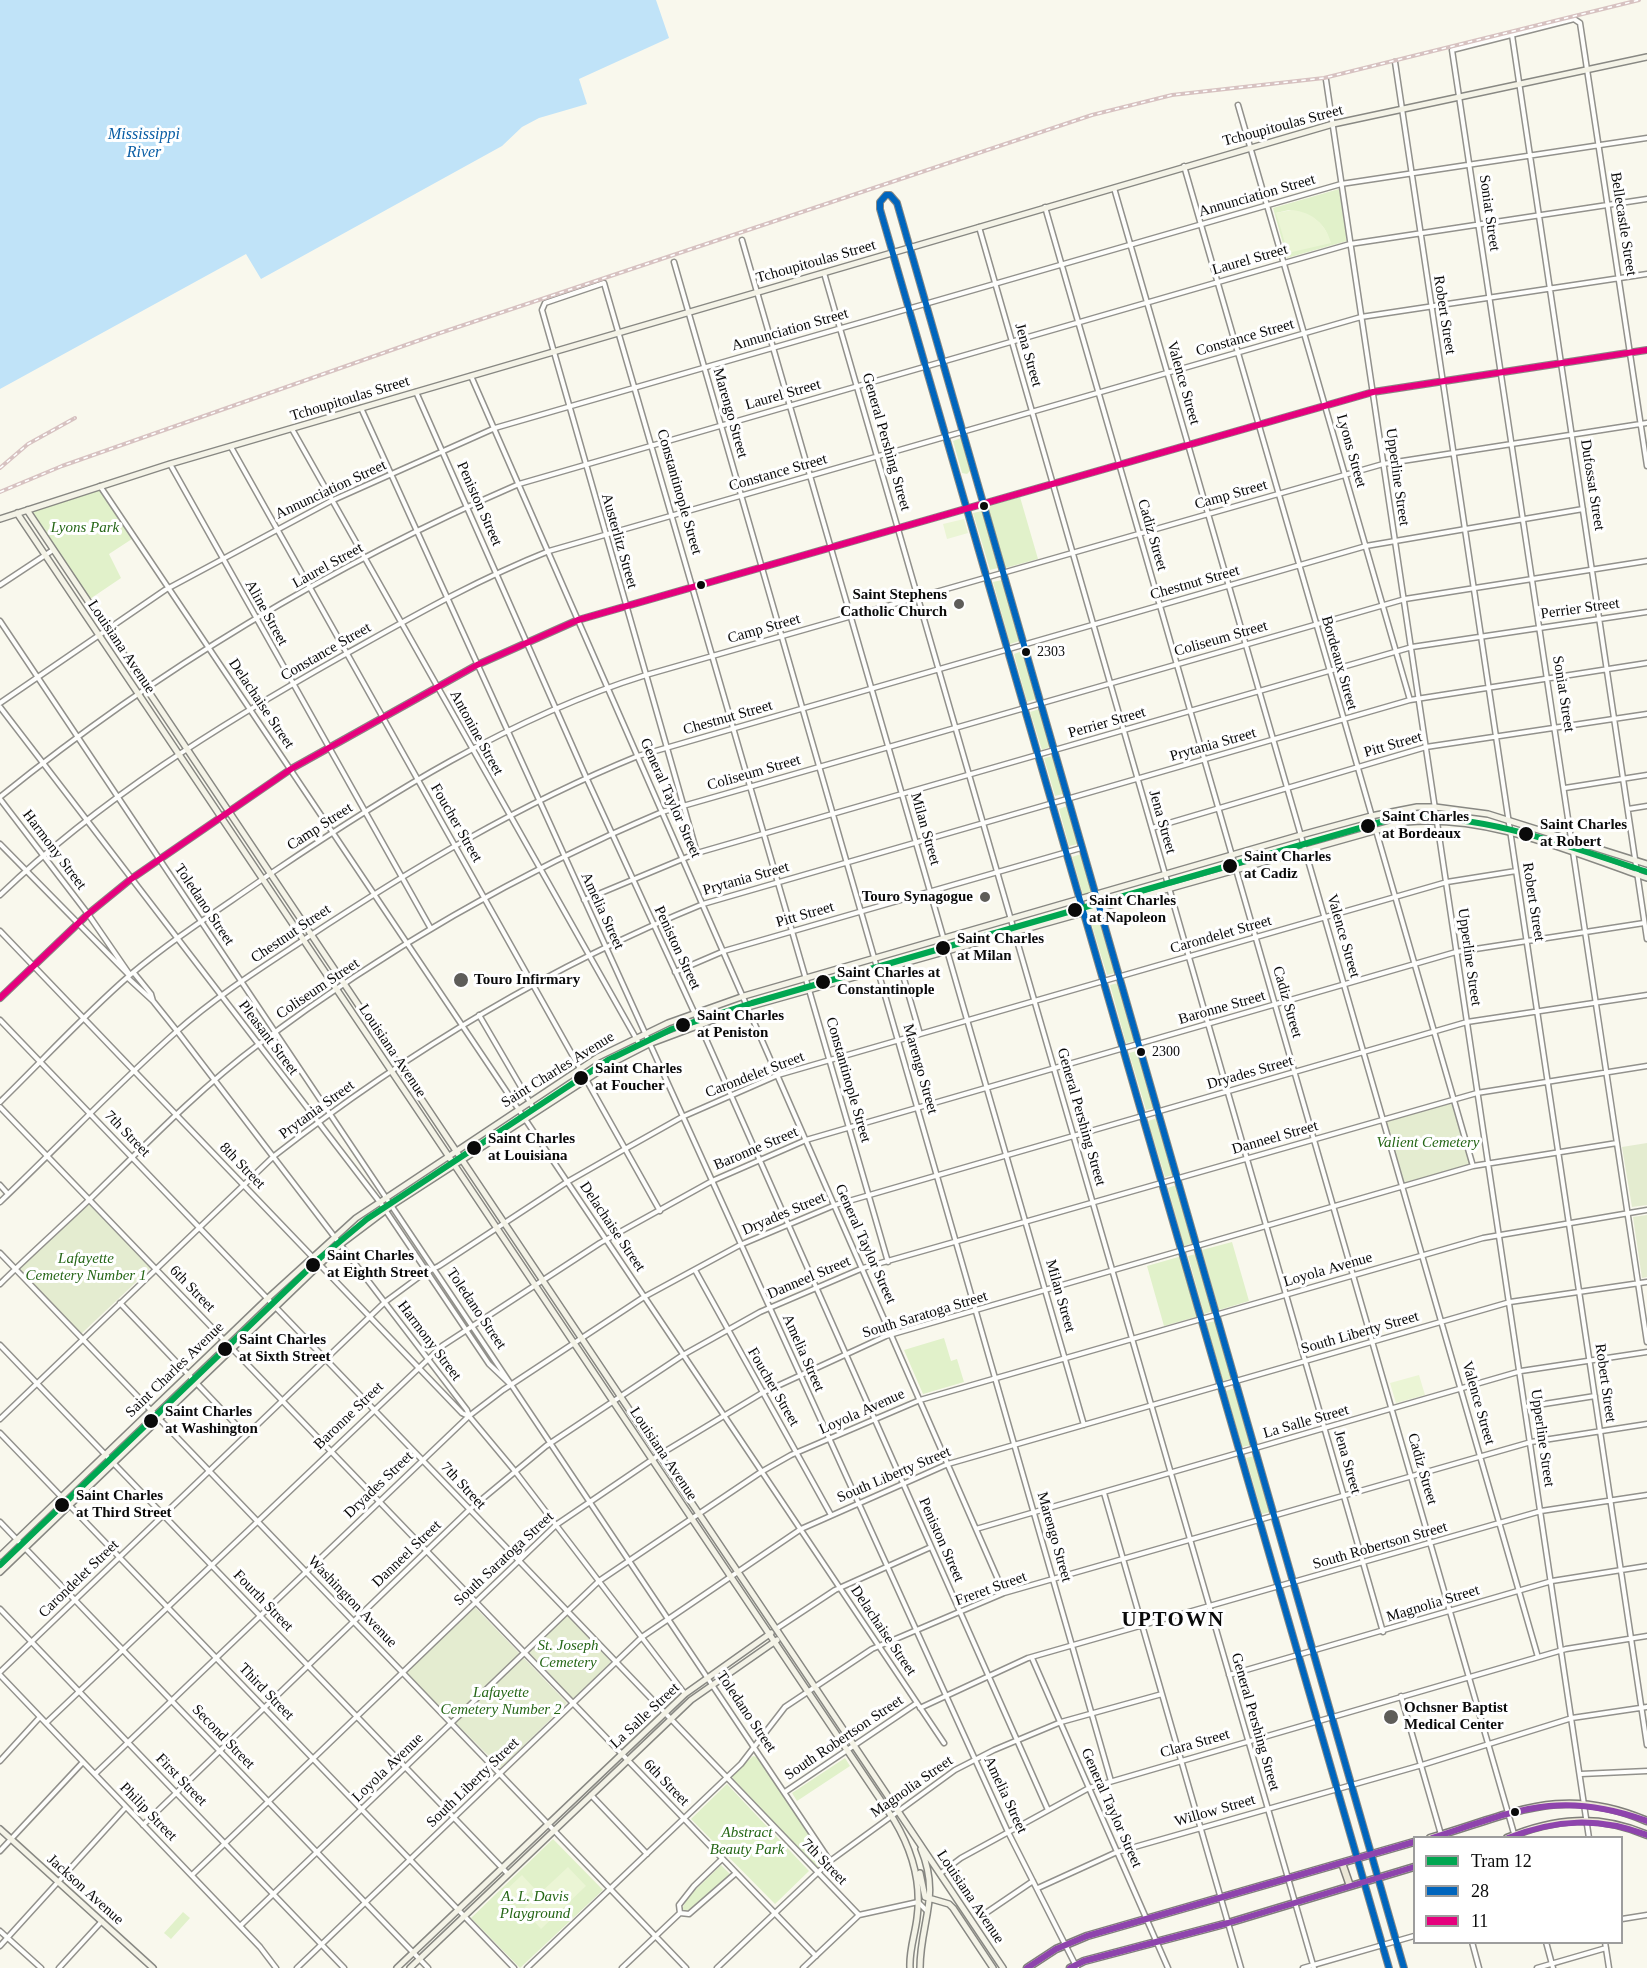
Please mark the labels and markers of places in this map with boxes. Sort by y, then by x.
unlabelled marker [978,500,990,512]
unlabelled marker [695,579,707,591]
place label: Saint Stephens Catholic Church [840,586,947,621]
marker: Saint Stephens Catholic Church [952,597,966,611]
place label: 2303 [1037,644,1065,660]
marker: 2303 [1020,646,1032,658]
place label: Saint Charles at Bordeaux [1382,808,1469,843]
place label: Saint Charles at Robert [1540,816,1627,851]
marker: Saint Charles at Bordeaux [1359,817,1377,835]
marker: Saint Charles at Robert [1517,825,1535,843]
place label: Saint Charles at Cadiz [1244,848,1331,883]
marker: Saint Charles at Cadiz [1221,857,1239,875]
place label: Touro Synagogue [862,888,973,906]
marker: Touro Synagogue [978,890,992,904]
place label: Saint Charles at Napoleon [1089,892,1176,927]
marker: Saint Charles at Napoleon [1066,901,1084,919]
place label: Saint Charles at Milan [957,930,1044,965]
marker: Saint Charles at Milan [934,939,952,957]
place label: Saint Charles at Constantinople [837,964,940,999]
marker: Touro Infirmary [452,971,470,989]
place label: Touro Infirmary [474,971,580,989]
marker: Saint Charles at Constantinople [814,973,832,991]
place label: Saint Charles at Peniston [697,1007,784,1042]
marker: Saint Charles at Peniston [674,1016,692,1034]
place label: 2300 [1152,1044,1180,1060]
marker: 2300 [1135,1046,1147,1058]
place label: Saint Charles at Foucher [595,1060,682,1095]
marker: Saint Charles at Foucher [572,1069,590,1087]
place label: Saint Charles at Louisiana [488,1130,575,1165]
marker: Saint Charles at Louisiana [465,1139,483,1157]
place label: Saint Charles at Eighth Street [327,1247,428,1282]
marker: Saint Charles at Eighth Street [304,1256,322,1274]
place label: Saint Charles at Sixth Street [239,1331,330,1366]
marker: Saint Charles at Sixth Street [216,1340,234,1358]
place label: Saint Charles at Washington [165,1403,258,1438]
marker: Saint Charles at Washington [142,1412,160,1430]
place label: Saint Charles at Third Street [76,1487,172,1522]
marker: Saint Charles at Third Street [53,1496,71,1514]
place label: Ochsner Baptist Medical Center [1404,1699,1508,1734]
marker: Ochsner Baptist Medical Center [1382,1708,1400,1726]
unlabelled marker [1509,1806,1521,1818]

